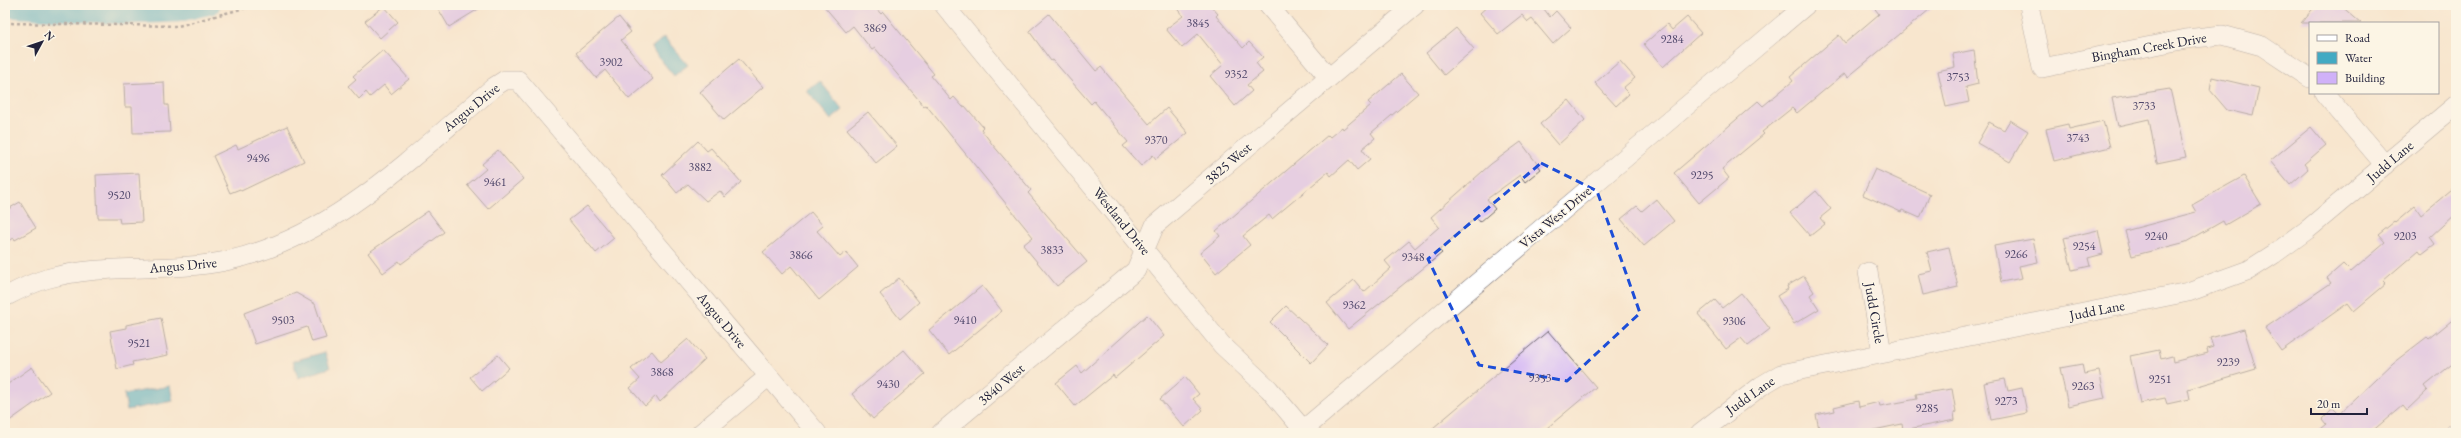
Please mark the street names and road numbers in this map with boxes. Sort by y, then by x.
street label: Bingham Creek Drive [2090,28,2208,66]
street label: Angus Drive [438,78,503,136]
street label: Judd Lane [2362,136,2418,186]
street label: 3825 West [1201,138,1255,188]
street label: Vista West Drive [1515,181,1595,252]
street label: Westland Drive [1089,183,1155,259]
street label: Angus Drive [147,253,218,277]
street label: Judd Circle [1861,280,1889,345]
street label: Angus Drive [693,287,751,352]
street label: Judd Lane [2067,296,2127,324]
street label: 3840 West [974,359,1028,409]
street label: Judd Lane [1721,371,1778,419]

